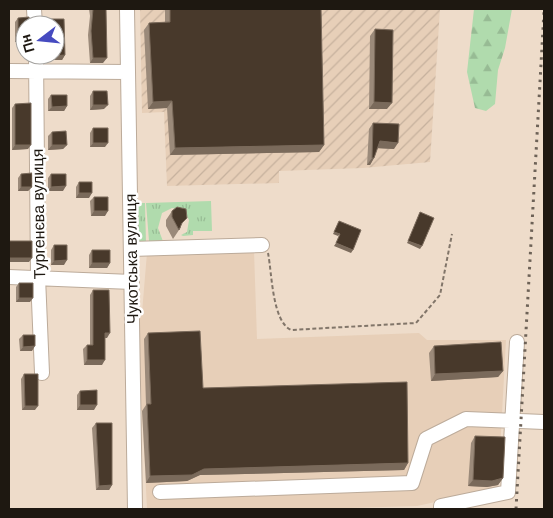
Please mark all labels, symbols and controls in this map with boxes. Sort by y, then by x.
north arrow [15,15,65,65]
text: Пн [17,32,38,55]
street label: Тургенєва вулиця [29,149,48,279]
street label: Чукотська вулиця [122,194,141,324]

